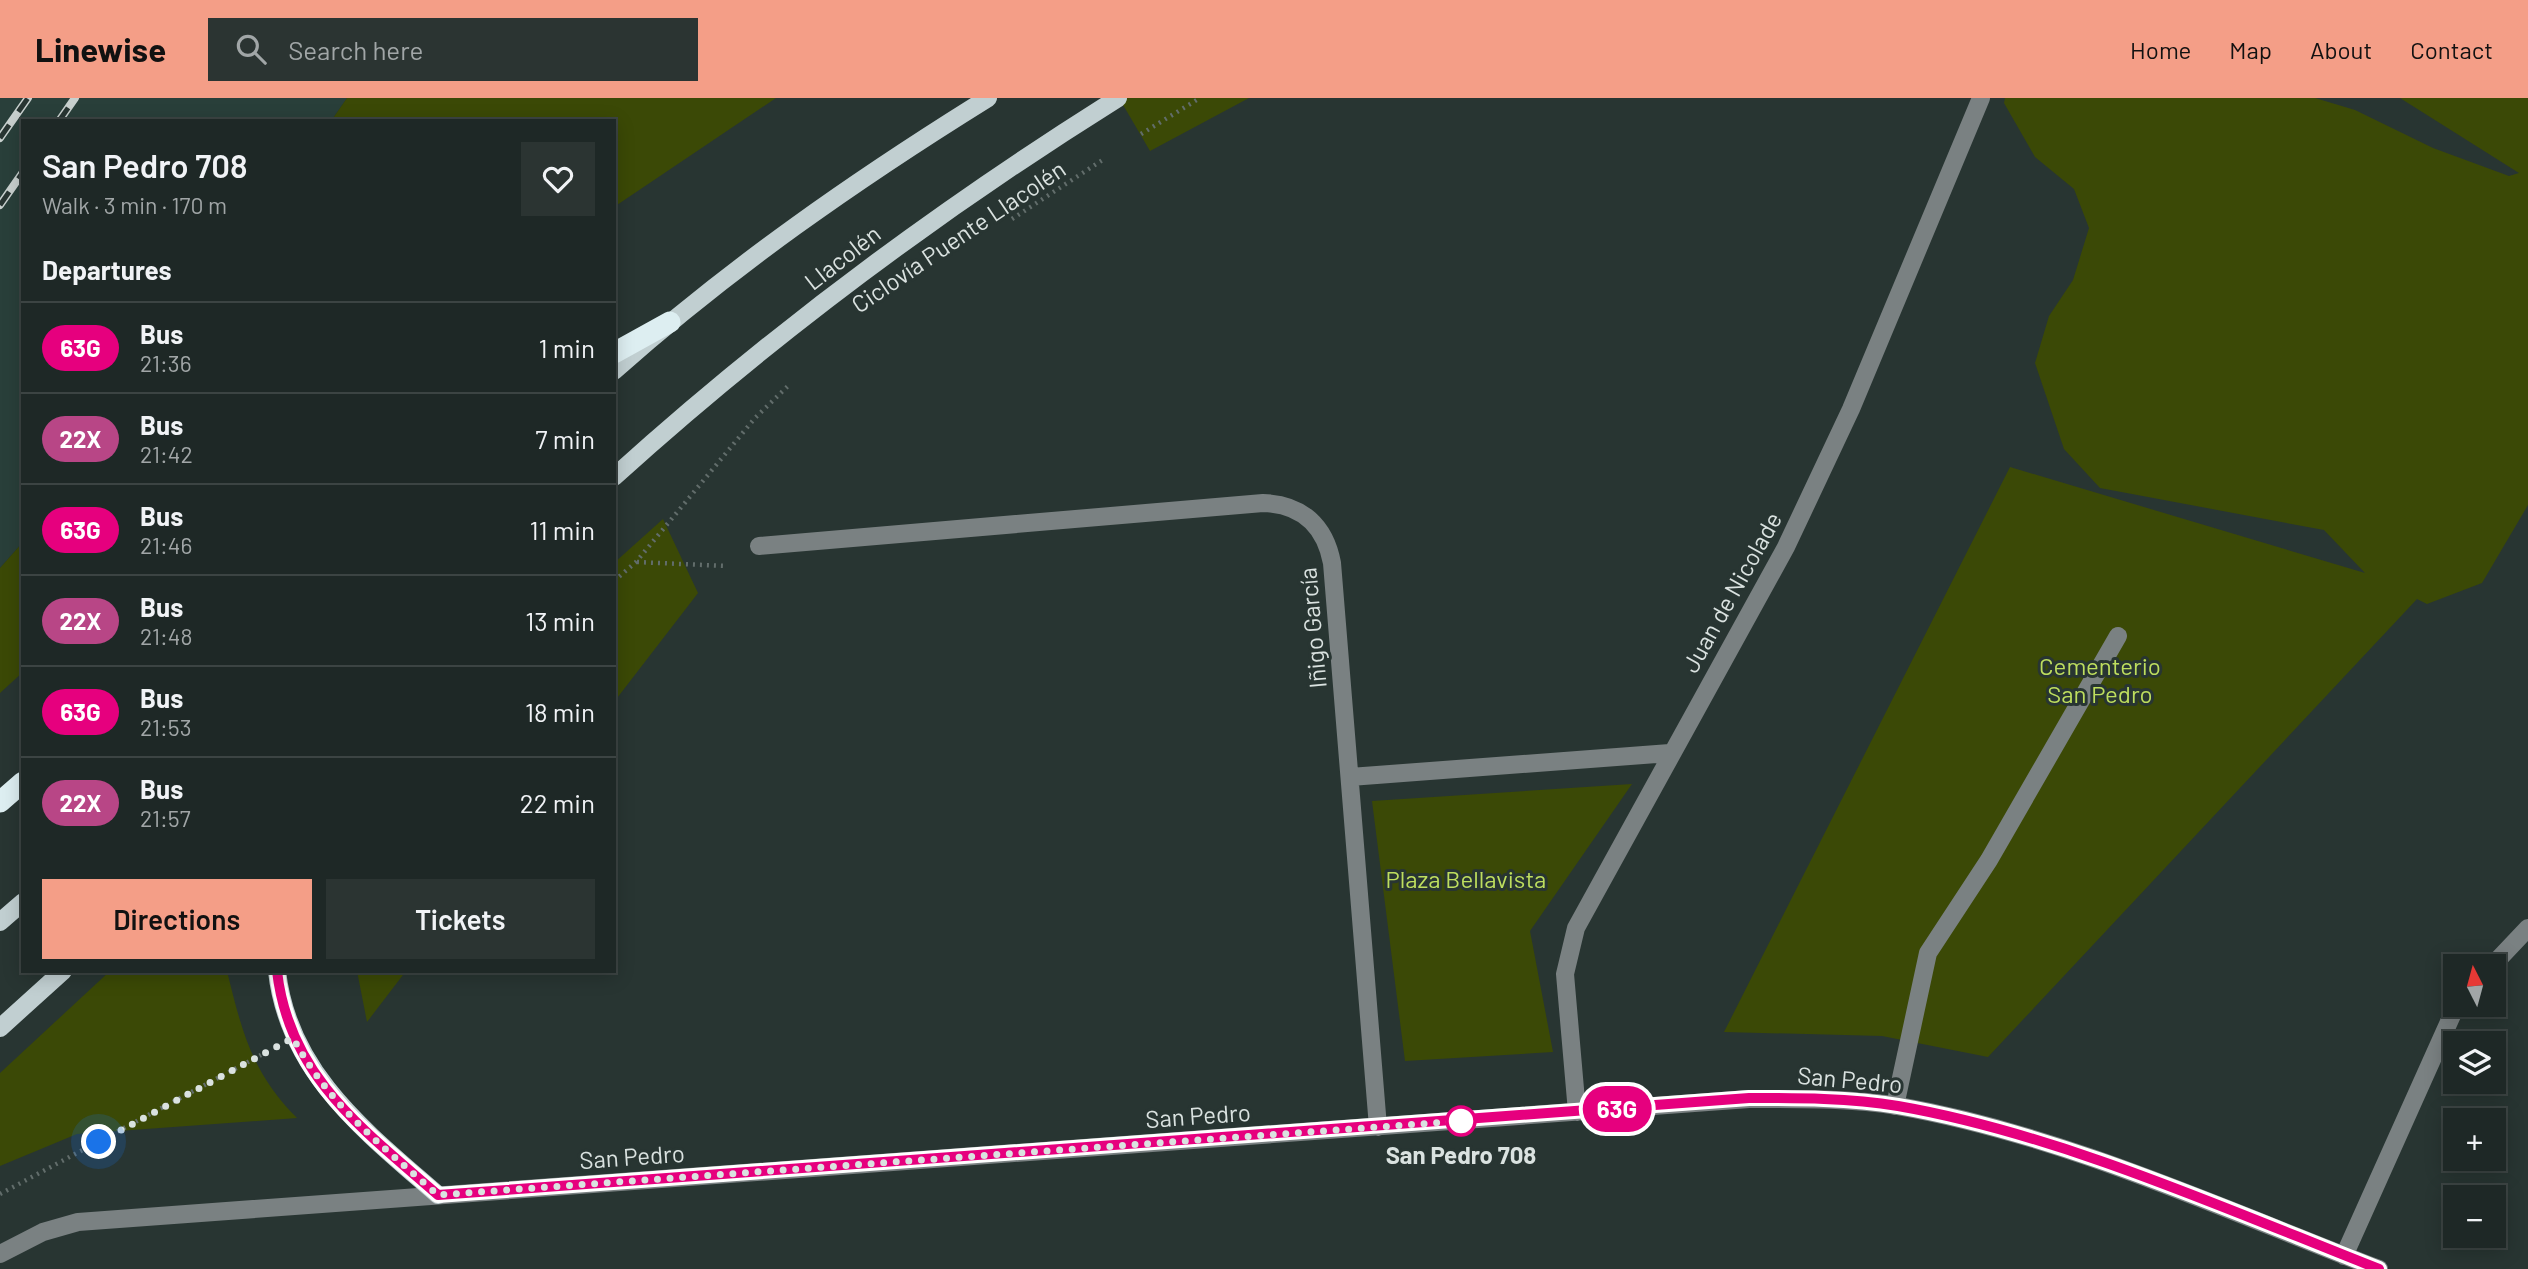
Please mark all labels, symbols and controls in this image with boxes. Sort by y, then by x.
search box [208,18,698,81]
text: Linewise [35,29,166,69]
icon: search [232,30,270,68]
text: Search here [288,34,423,65]
text: Home [2130,35,2191,64]
text: Map [2229,35,2272,64]
text: About [2310,35,2372,64]
text: Contact [2410,35,2493,64]
button: heart [521,142,595,216]
text: San Pedro 708 [42,145,248,185]
street label: Ciclovía Puente Llacolén [846,154,1070,318]
text: Walk · 3 min · 170 m [42,191,227,219]
street label: Llacolén [798,218,886,296]
text: Departures [42,254,172,285]
text: Bus [140,318,183,349]
text: 1 min [539,332,595,363]
text: 63G [60,333,101,362]
text: 21:36 [140,349,192,377]
text: Bus [140,409,183,440]
text: 7 min [535,423,595,454]
text: 22X [59,424,102,453]
text: 21:42 [140,440,193,468]
text: Bus [140,500,183,531]
street label: Juan de Nicolade [1675,507,1787,677]
text: 11 min [529,514,595,545]
text: 63G [60,515,101,544]
text: 21:46 [140,531,192,559]
street label: Iñigo García [1292,566,1332,690]
text: Bus [140,591,183,622]
text: 13 min [525,605,595,636]
text: 22X [59,606,102,635]
text: 21:48 [140,622,193,650]
park label: Cementerio San Pedro [2039,651,2161,708]
text: Bus [140,682,183,713]
text: 18 min [525,696,595,727]
text: 63G [60,697,101,726]
text: 21:53 [140,713,192,741]
text: Bus [140,773,183,804]
text: 22 min [520,787,595,818]
text: 22X [59,788,102,817]
text: 21:57 [140,804,191,832]
park label: Plaza Bellavista [1386,864,1546,893]
button: Directions [42,879,312,959]
button: Tickets [326,879,595,959]
north arrow [2443,954,2506,1017]
map controls [2443,954,2506,1248]
button: layers [2443,1031,2506,1094]
street label: San Pedro [1796,1060,1904,1098]
line badge: 63G [1577,1086,1657,1132]
text: 63G [1597,1094,1637,1123]
street label: San Pedro [1144,1097,1252,1133]
marker: San Pedro 708 [1446,1106,1476,1136]
button: + [2443,1108,2506,1171]
your location [81,1124,116,1159]
street label: San Pedro [578,1138,686,1174]
place label: San Pedro 708 [1386,1140,1536,1169]
button: − [2443,1185,2506,1248]

